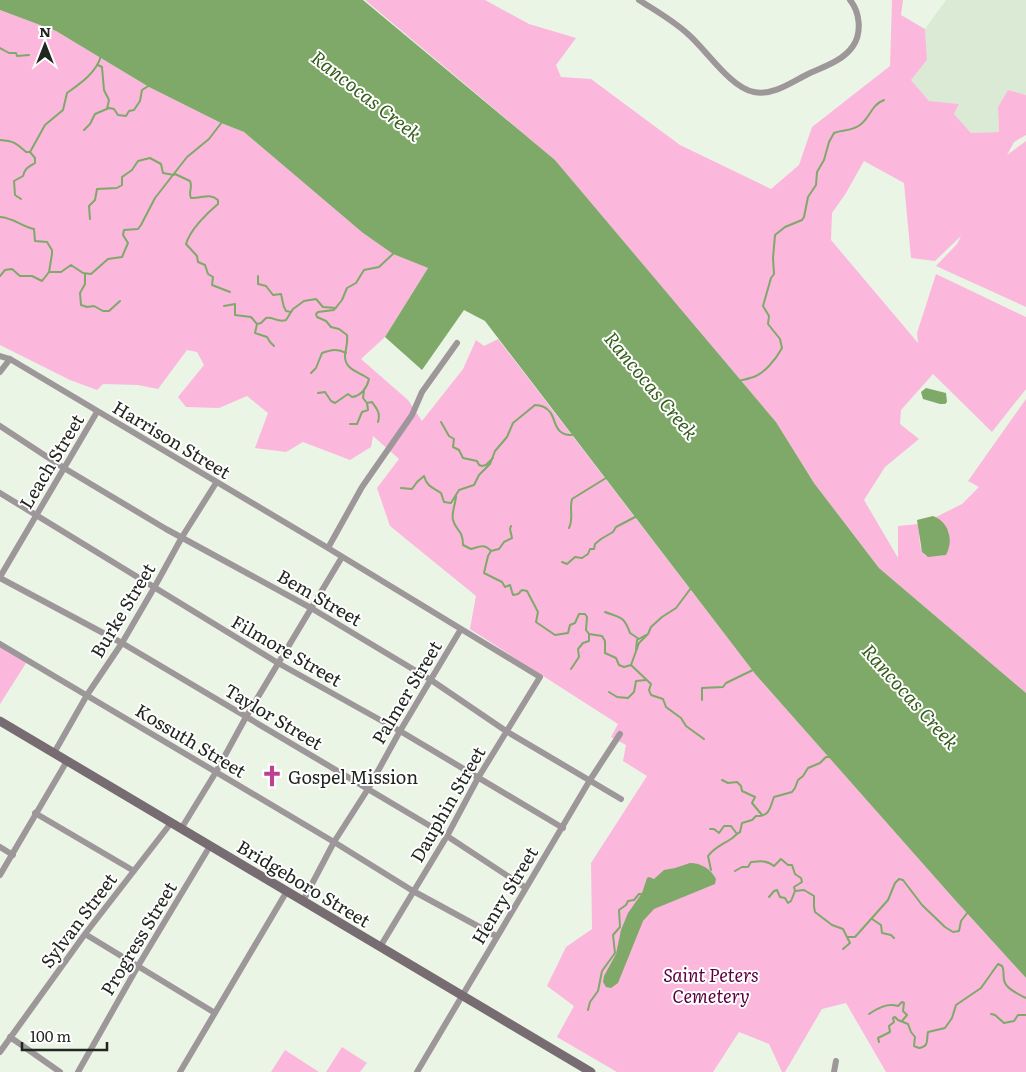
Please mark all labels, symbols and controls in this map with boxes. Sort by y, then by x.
north arrow [20,20,70,70]
text: N [39,21,51,41]
water label: Rancocas Creek [306,43,429,147]
water label: Rancocas Creek [598,325,706,445]
street label: Harrison Street [108,393,237,485]
street label: Leach Street [12,408,90,514]
street label: Burke Street [83,557,161,663]
street label: Bem Street [273,562,368,632]
street label: Filmore Street [227,607,348,693]
street label: Palmer Street [364,634,448,749]
water label: Rancocas Creek [856,637,966,755]
street label: Taylor Street [220,676,329,756]
street label: Kossuth Street [131,696,252,784]
street label: Dauphin Street [403,740,492,867]
church icon: Gospel Mission [259,763,285,789]
place label: Gospel Mission [288,763,418,790]
street label: Bridgeboro Street [232,832,376,934]
street label: Henry Street [464,840,544,949]
street label: Sylvan Street [33,866,123,973]
street label: Progress Street [93,875,183,1000]
park label: Saint Peters Cemetery [663,961,759,1009]
scale bar [22,1020,108,1052]
text: 100 m [30,1024,71,1047]

